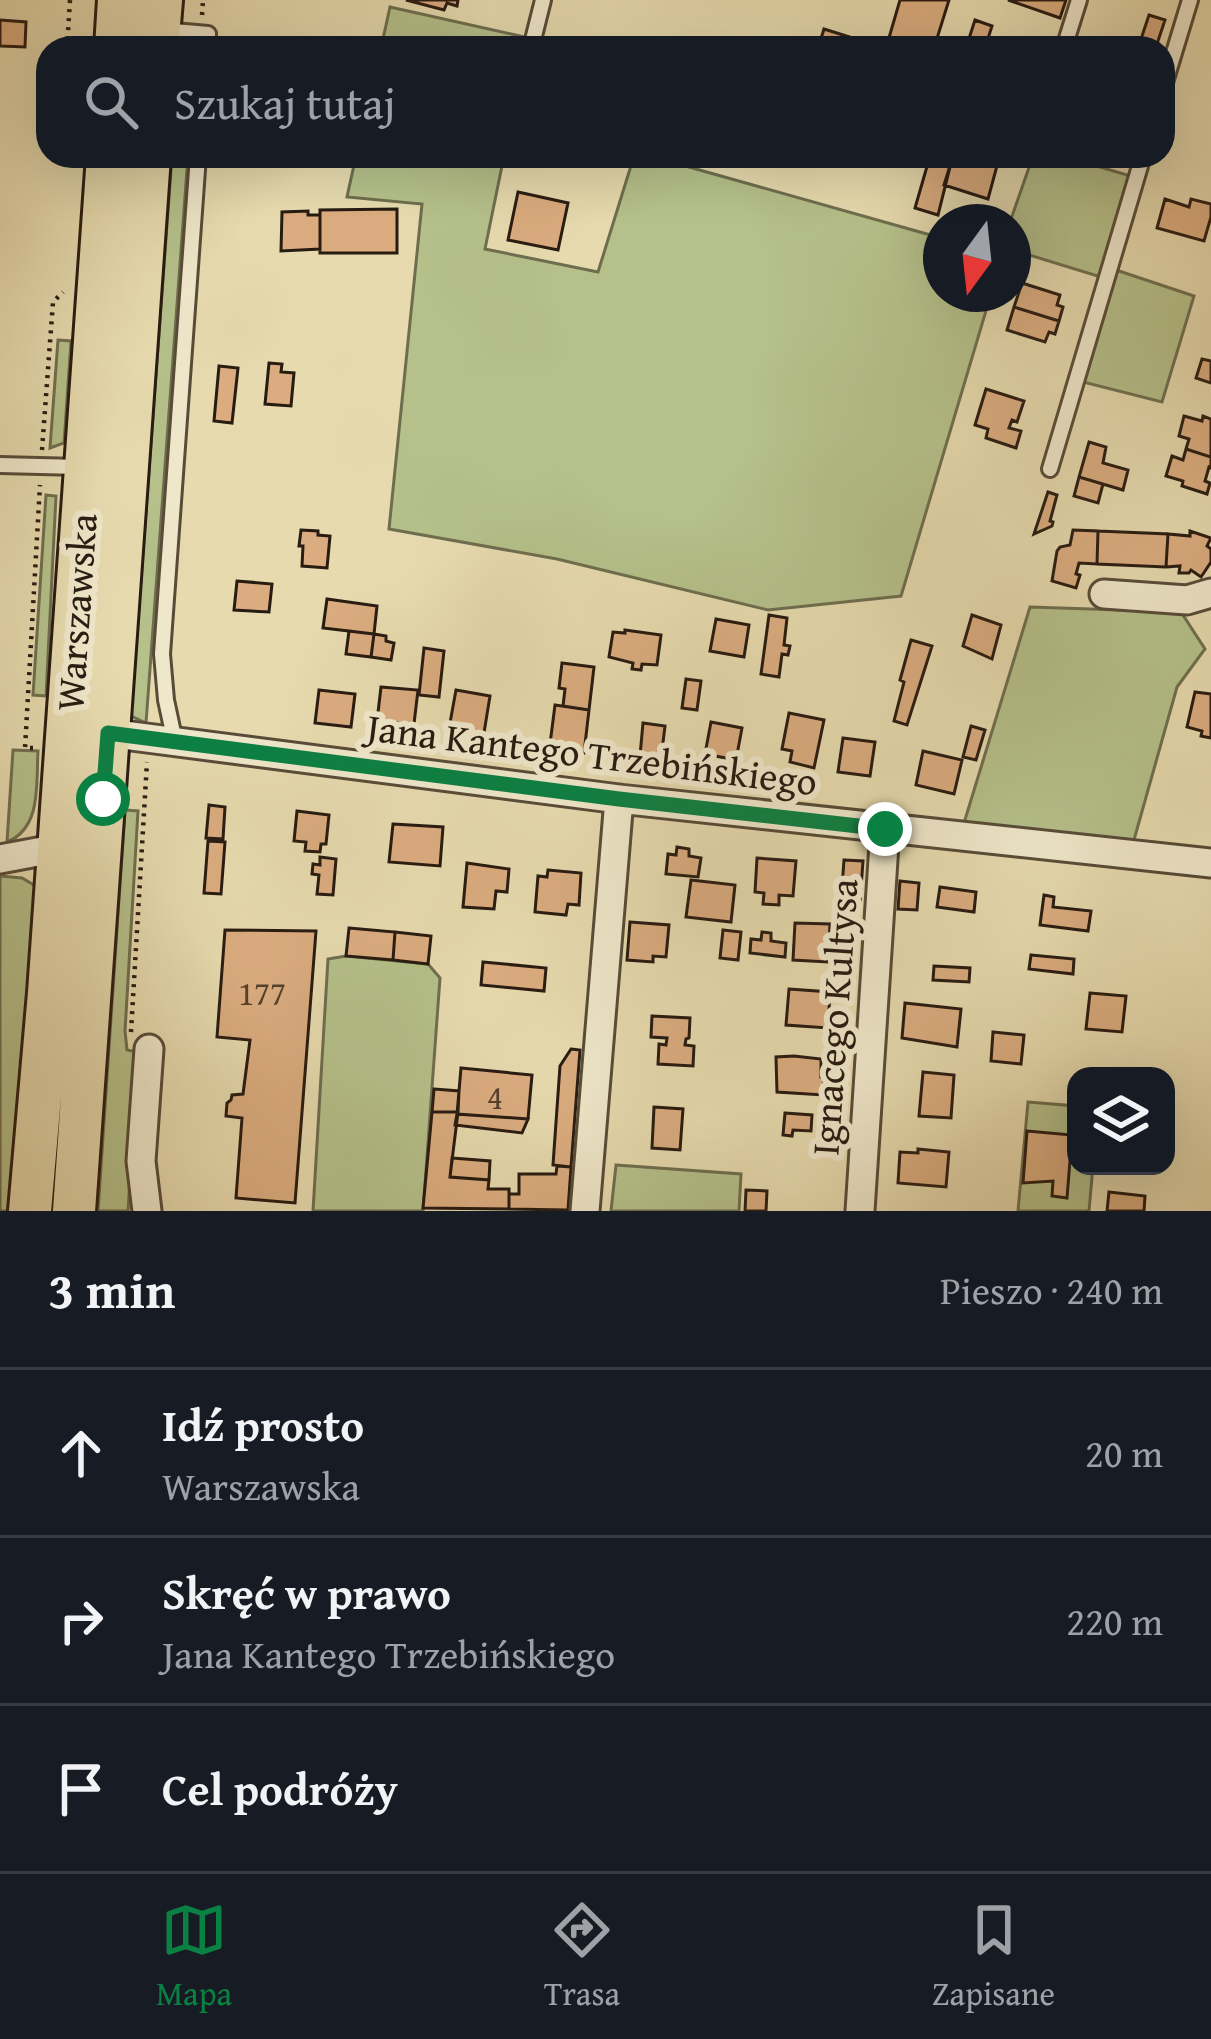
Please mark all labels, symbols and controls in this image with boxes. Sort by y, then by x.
search box [36,36,1175,168]
icon: search [78,69,144,135]
text: Szukaj tutaj [174,70,396,135]
north arrow [923,204,1031,312]
street label: Warszawska [40,511,111,713]
street label: Jana Kantego Trzebińskiego [359,697,820,809]
route start [76,772,130,826]
route end [858,802,912,856]
street label: Ignacego Kultysa [795,876,872,1157]
house number: 177 [238,969,286,1017]
map controls [1067,1067,1175,1175]
button: layers [1067,1067,1175,1175]
house number: 4 [487,1073,503,1121]
text: 3 min [48,1252,175,1327]
text: Pieszo · 240 m [940,1261,1163,1318]
text: Idź prosto [162,1392,364,1457]
icon: ahead [48,1420,114,1486]
text: 20 m [1085,1424,1163,1481]
text: Warszawska [162,1457,360,1514]
text: Skręć w prawo [162,1560,451,1625]
icon: right [48,1588,114,1654]
text: 220 m [1066,1592,1163,1649]
text: Jana Kantego Trzebińskiego [162,1625,615,1682]
icon: arrive [48,1756,114,1822]
text: Cel podróży [162,1756,398,1821]
tab: Mapa [156,1897,232,2017]
tab: Trasa [544,1897,620,2017]
tab: Zapisane [932,1897,1055,2017]

